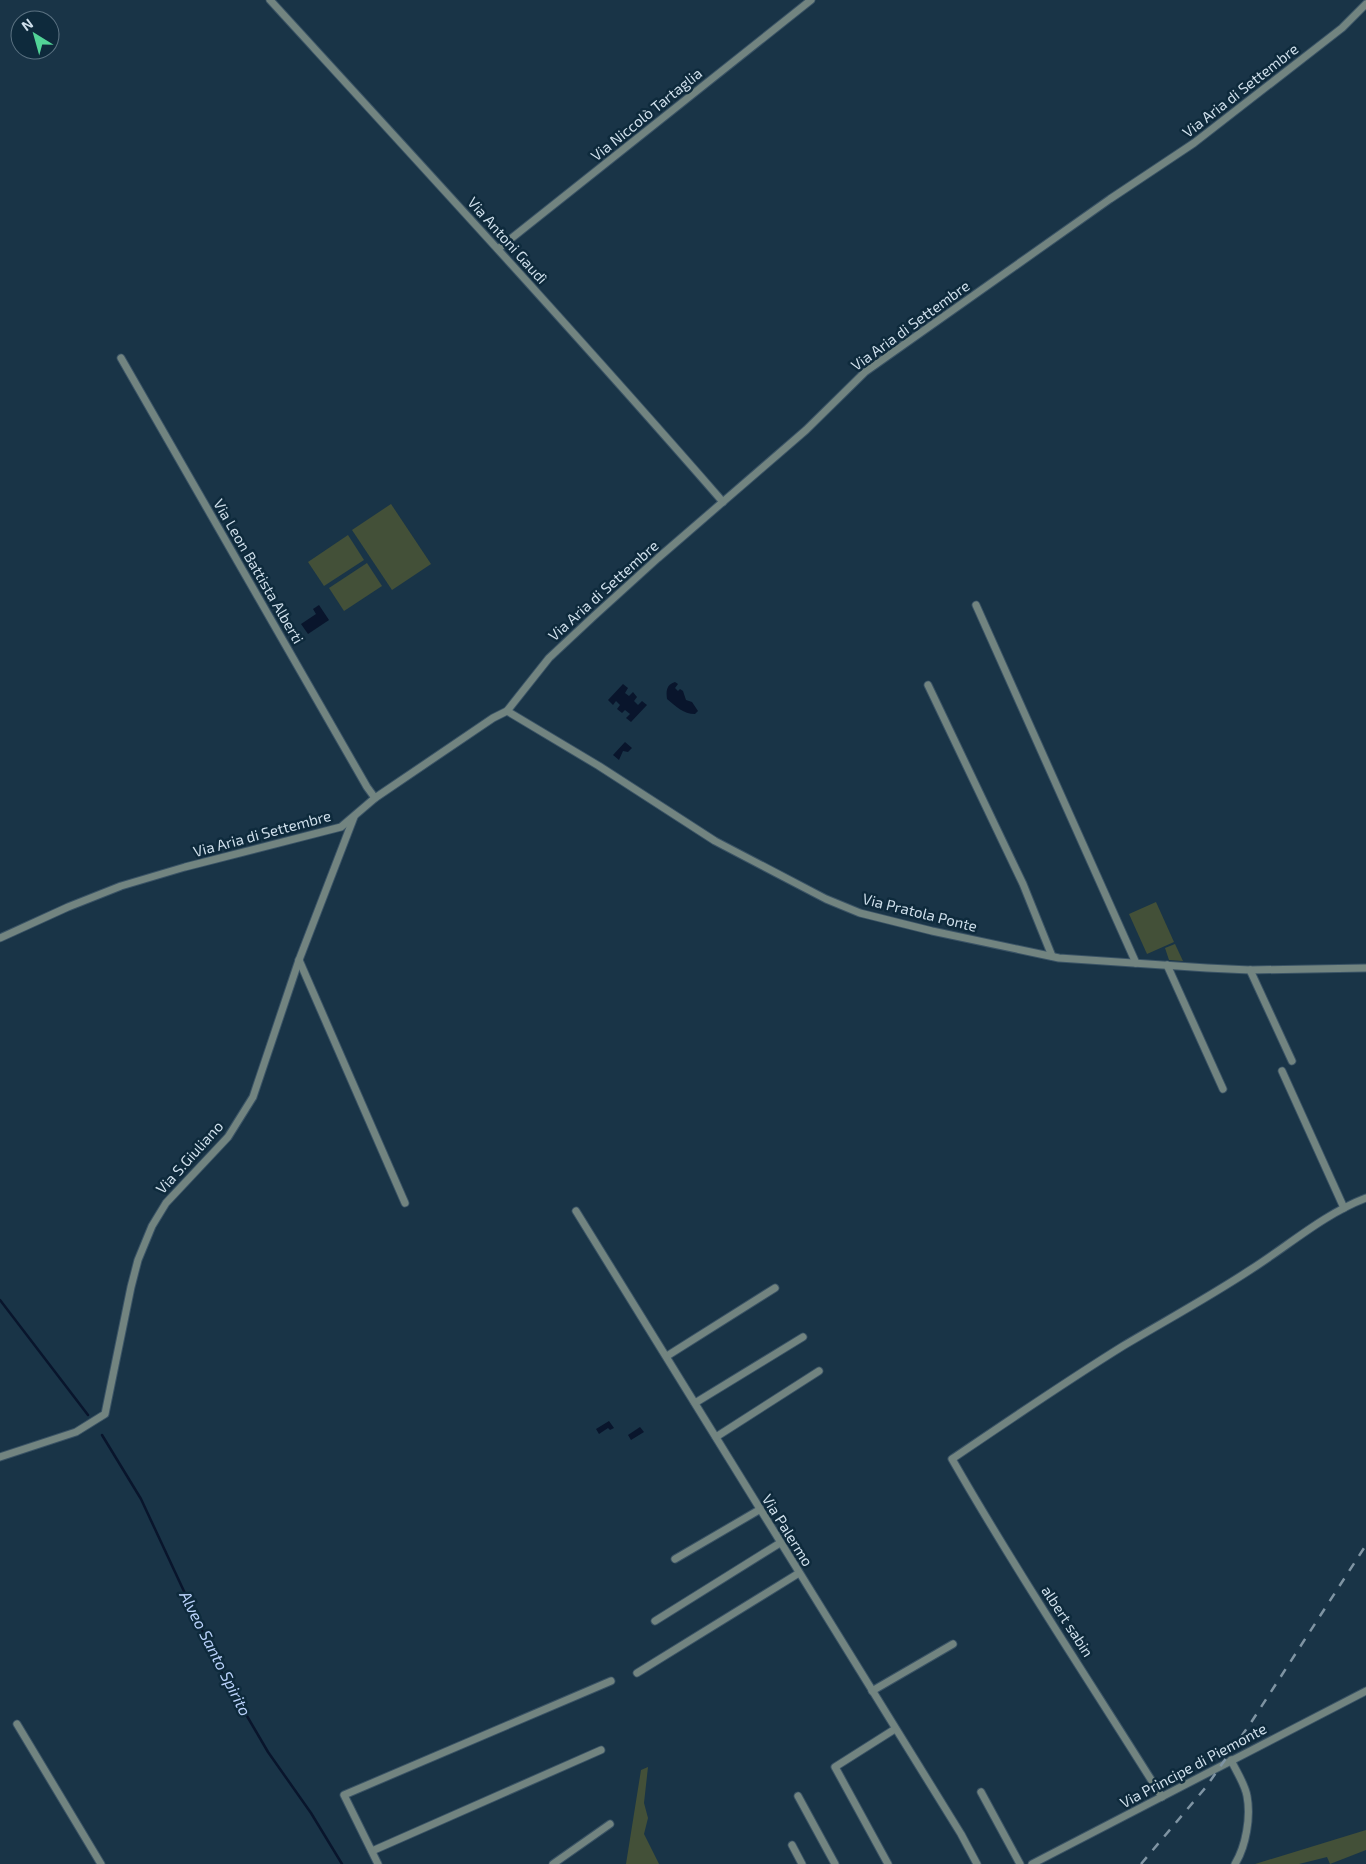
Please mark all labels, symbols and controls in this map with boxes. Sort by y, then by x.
north arrow [10,10,60,60]
text: N [18,14,36,34]
street label: Via Aria di Settembre [1179,39,1301,141]
street label: Via Niccolò Tartaglia [587,64,705,164]
street label: Via Antoni Gaudì [464,193,552,287]
street label: Via Aria di Settembre [847,276,973,374]
street label: Via Leon Battista Alberti [210,496,308,646]
street label: Via Aria di Settembre [544,536,662,644]
street label: Via Aria di Settembre [191,806,333,860]
street label: Via Pratola Ponte [861,889,979,935]
street label: Via S.Giuliano [152,1117,226,1197]
street label: Via Palermo [759,1491,817,1569]
street label: albert sabin [1038,1582,1098,1660]
water label: Alveo Santo Spirito [176,1587,256,1719]
street label: Via Principe di Piemonte [1117,1719,1269,1811]

